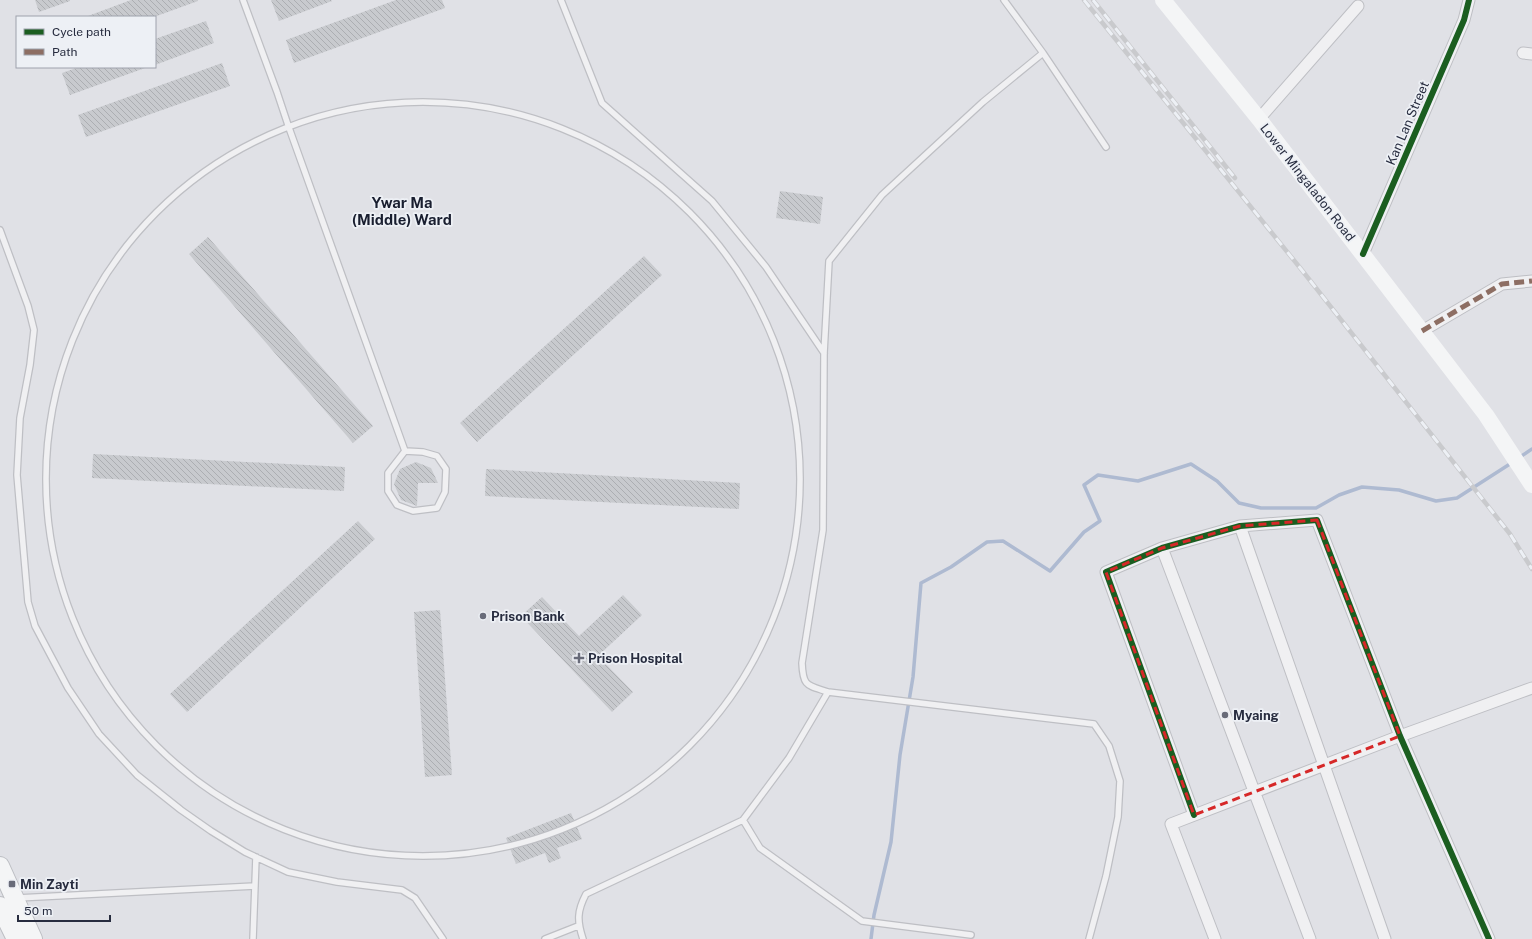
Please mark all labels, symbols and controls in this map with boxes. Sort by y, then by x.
legend [16,16,156,68]
text: Cycle path [52,25,111,39]
text: Path [52,45,78,59]
street label: Kan Lan Street [1383,79,1432,167]
street label: Lower Mingaladon Road [1257,120,1358,244]
district label: Ywar Ma (Middle) Ward [352,194,452,228]
place label: Prison Bank [491,609,565,624]
marker: Prison Bank [478,611,488,621]
place label: Prison Hospital [588,651,683,666]
marker: Prison Hospital [573,652,585,664]
place label: Myaing [1233,708,1279,723]
marker: Myaing [1220,710,1230,720]
place label: Min Zayti [20,877,79,892]
marker: Min Zayti [7,879,17,889]
scale bar [18,897,110,923]
text: 50 m [24,904,52,918]

